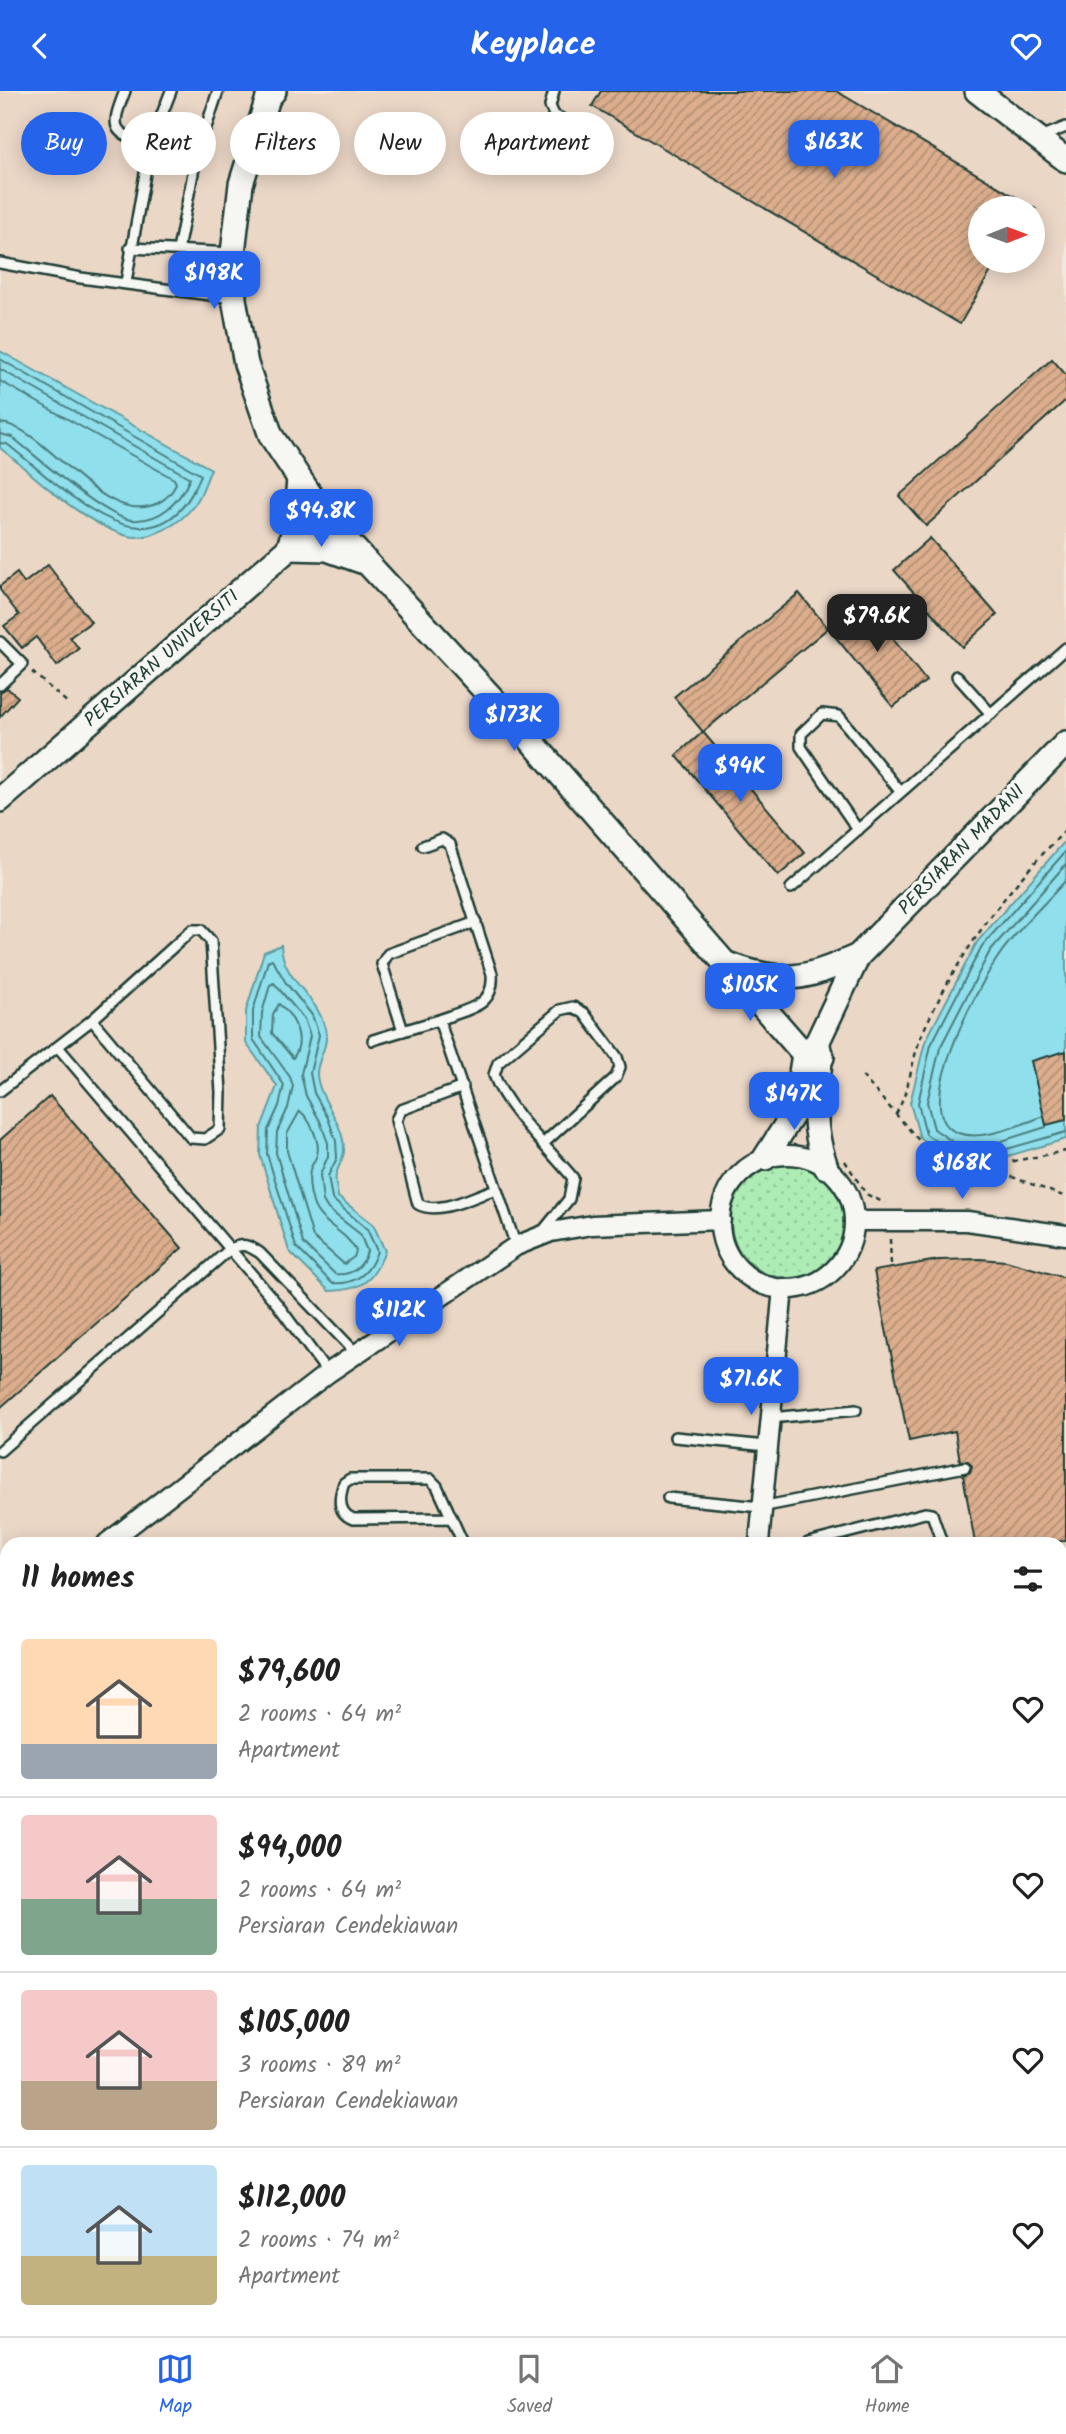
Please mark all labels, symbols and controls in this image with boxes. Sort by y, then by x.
text: Keyplace [471,20,595,71]
icon: back [21,27,59,65]
icon: heart [1007,27,1045,65]
chip: Buy [21,112,107,175]
chip: Rent [121,112,216,175]
chip: Filters [230,112,340,175]
chip: New [354,112,446,175]
chip: Apartment [460,112,614,175]
pin: $163K [785,120,883,180]
text: $163K [804,125,864,161]
north arrow [968,196,1045,273]
map controls [968,196,1045,273]
pin: $198K [165,251,263,311]
text: $198K [184,256,244,292]
pin: $94.8K [264,489,378,549]
text: $94.8K [286,494,356,530]
street label: PERSIARAN UNIVERSITI [78,583,247,735]
pin: $79.6K [820,595,934,654]
text: $79.6K [843,599,911,635]
pin: $173K [465,693,563,753]
text: $173K [485,698,543,734]
pin: $94K [699,745,781,804]
text: $94K [714,749,766,785]
street label: PERSIARAN MADANI [891,778,1033,922]
pin: $105K [701,963,799,1023]
text: $105K [721,968,779,1004]
pin: $147K [745,1073,843,1132]
text: $147K [765,1077,823,1113]
pin: $168K [913,1141,1011,1201]
text: $168K [932,1146,992,1182]
pin: $112K [350,1289,448,1348]
text: $112K [372,1293,426,1329]
pin: $71.6K [694,1357,808,1417]
text: $71.6K [719,1362,783,1398]
text: 11 homes [21,1555,134,1603]
icon: filters [1009,1560,1047,1598]
text: $79,600 [238,1649,340,1697]
icon: home [77,1667,161,1751]
icon: heart [1009,1690,1047,1728]
text: 2 rooms · 64 m² [238,1697,401,1733]
text: Apartment [238,1733,340,1769]
text: $94,000 [238,1825,341,1873]
icon: home [77,1843,161,1927]
icon: heart [1009,1866,1047,1904]
text: 2 rooms · 64 m² [238,1873,401,1909]
text: Persiaran Cendekiawan [238,1909,458,1945]
text: $105,000 [238,2000,349,2048]
icon: home [77,2018,161,2102]
icon: heart [1009,2041,1047,2079]
text: 3 rooms · 89 m² [238,2048,401,2084]
text: Persiaran Cendekiawan [238,2084,458,2120]
text: $112,000 [238,2175,345,2223]
icon: home [77,2193,161,2277]
icon: heart [1009,2216,1047,2254]
text: 2 rooms · 74 m² [238,2223,399,2259]
text: Apartment [238,2259,340,2295]
tab: Map [156,2350,194,2422]
tab: Saved [507,2350,552,2422]
tab: Home [865,2350,910,2422]

